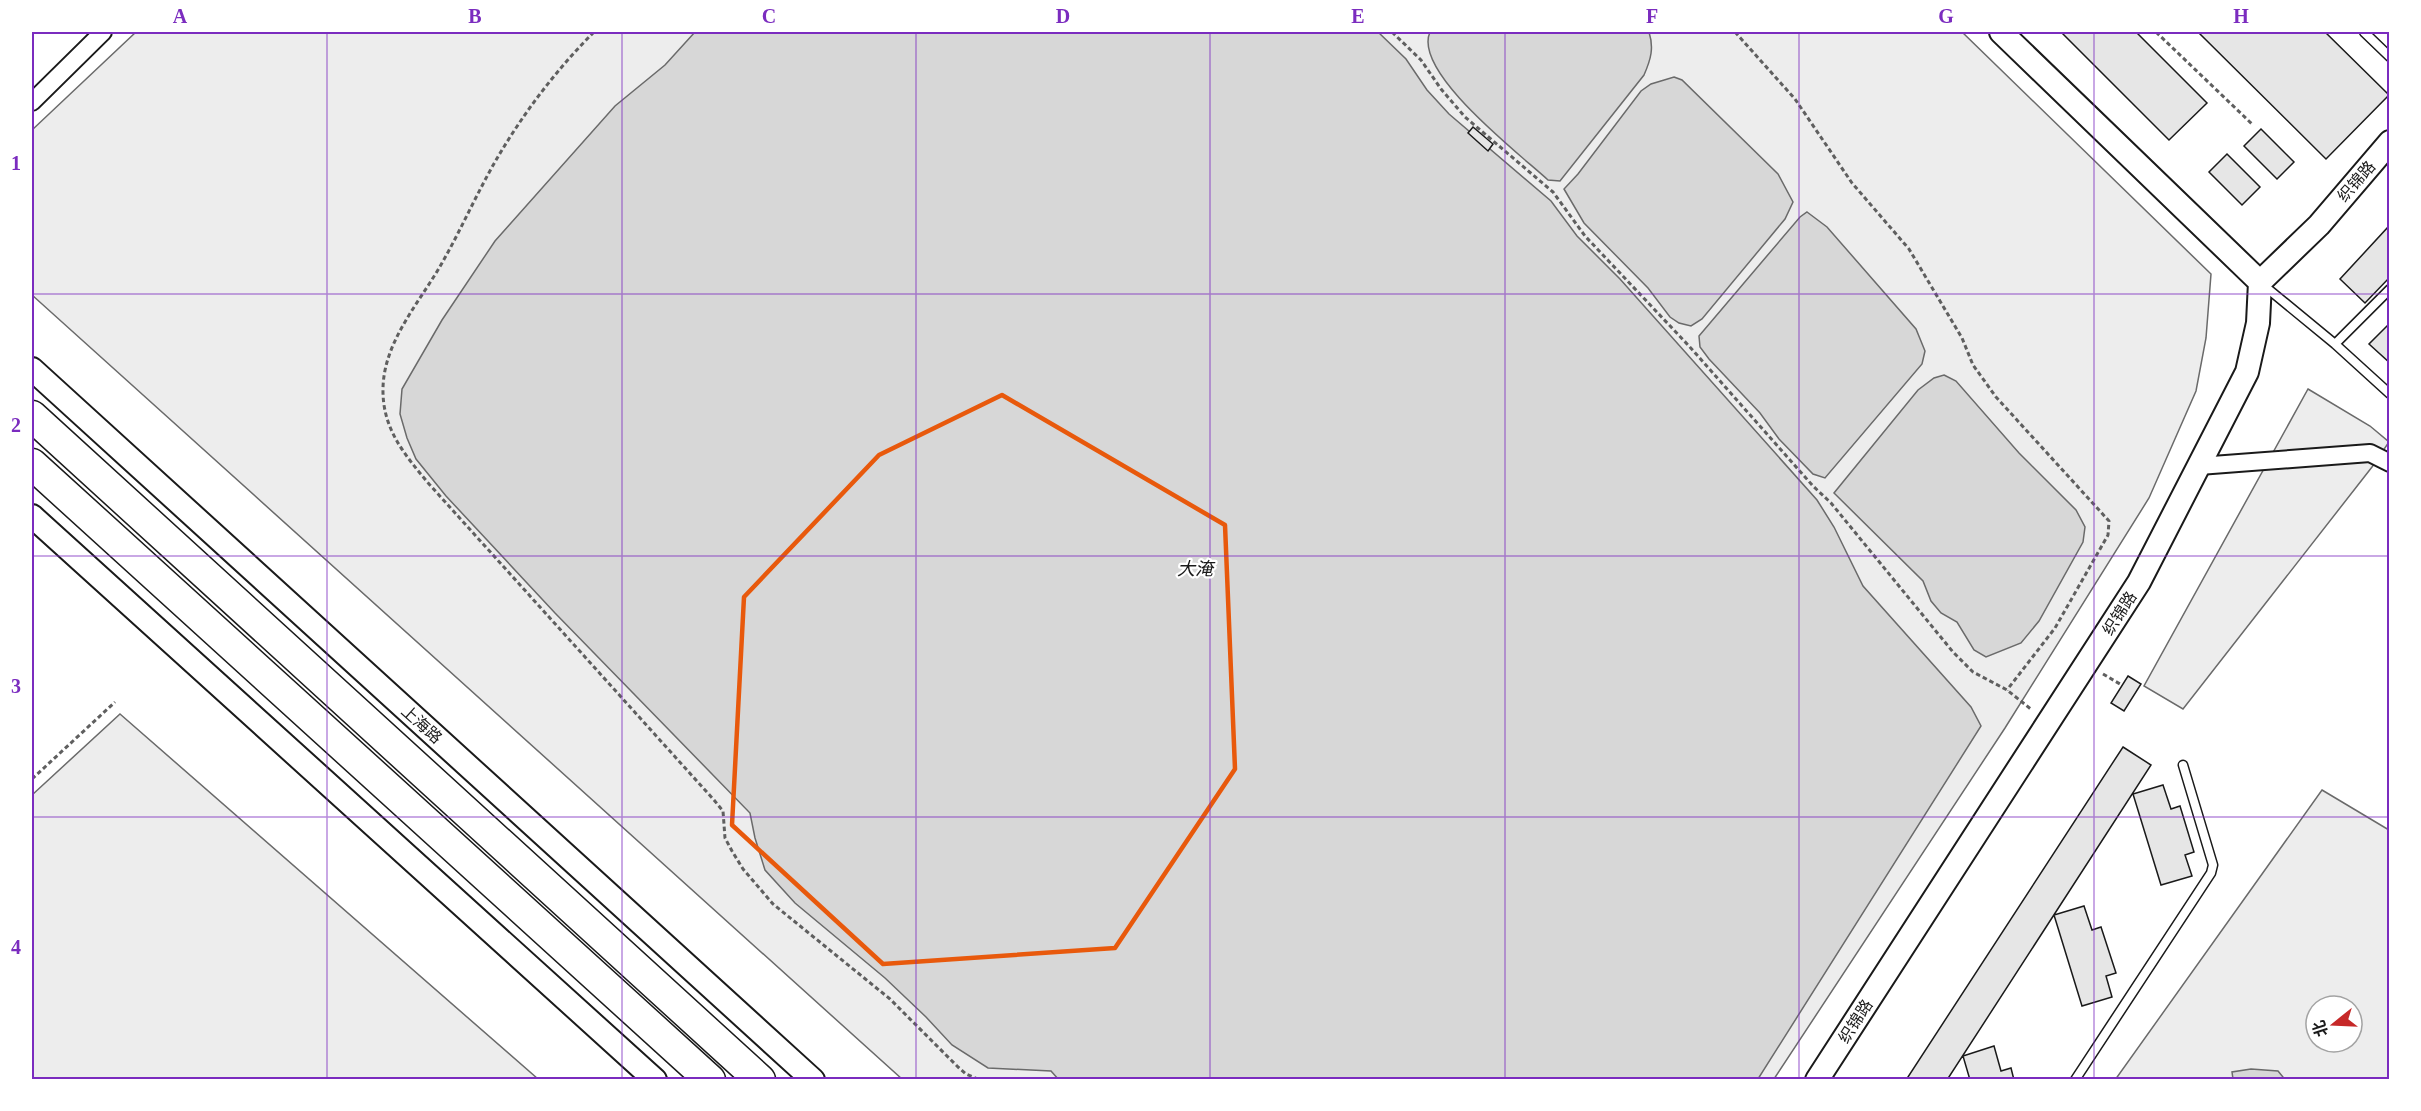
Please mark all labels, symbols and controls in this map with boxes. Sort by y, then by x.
text: A [173,5,188,27]
text: B [468,5,482,27]
text: C [762,5,776,27]
text: D [1056,5,1070,27]
text: E [1351,5,1365,27]
text: F [1646,5,1658,27]
text: G [1938,5,1954,27]
text: H [2233,5,2249,27]
text: 1 [11,152,21,174]
street label: 织锦路 [2334,158,2379,205]
text: 2 [11,414,21,436]
water label: 大淹 [1177,559,1216,579]
street label: 织锦路 [2099,589,2140,638]
text: 3 [11,675,21,697]
street label: 上海路 [398,702,445,747]
text: 4 [11,936,21,958]
north arrow [2304,994,2364,1054]
street label: 织锦路 [1835,997,1876,1046]
text: 北 [2310,1018,2331,1039]

